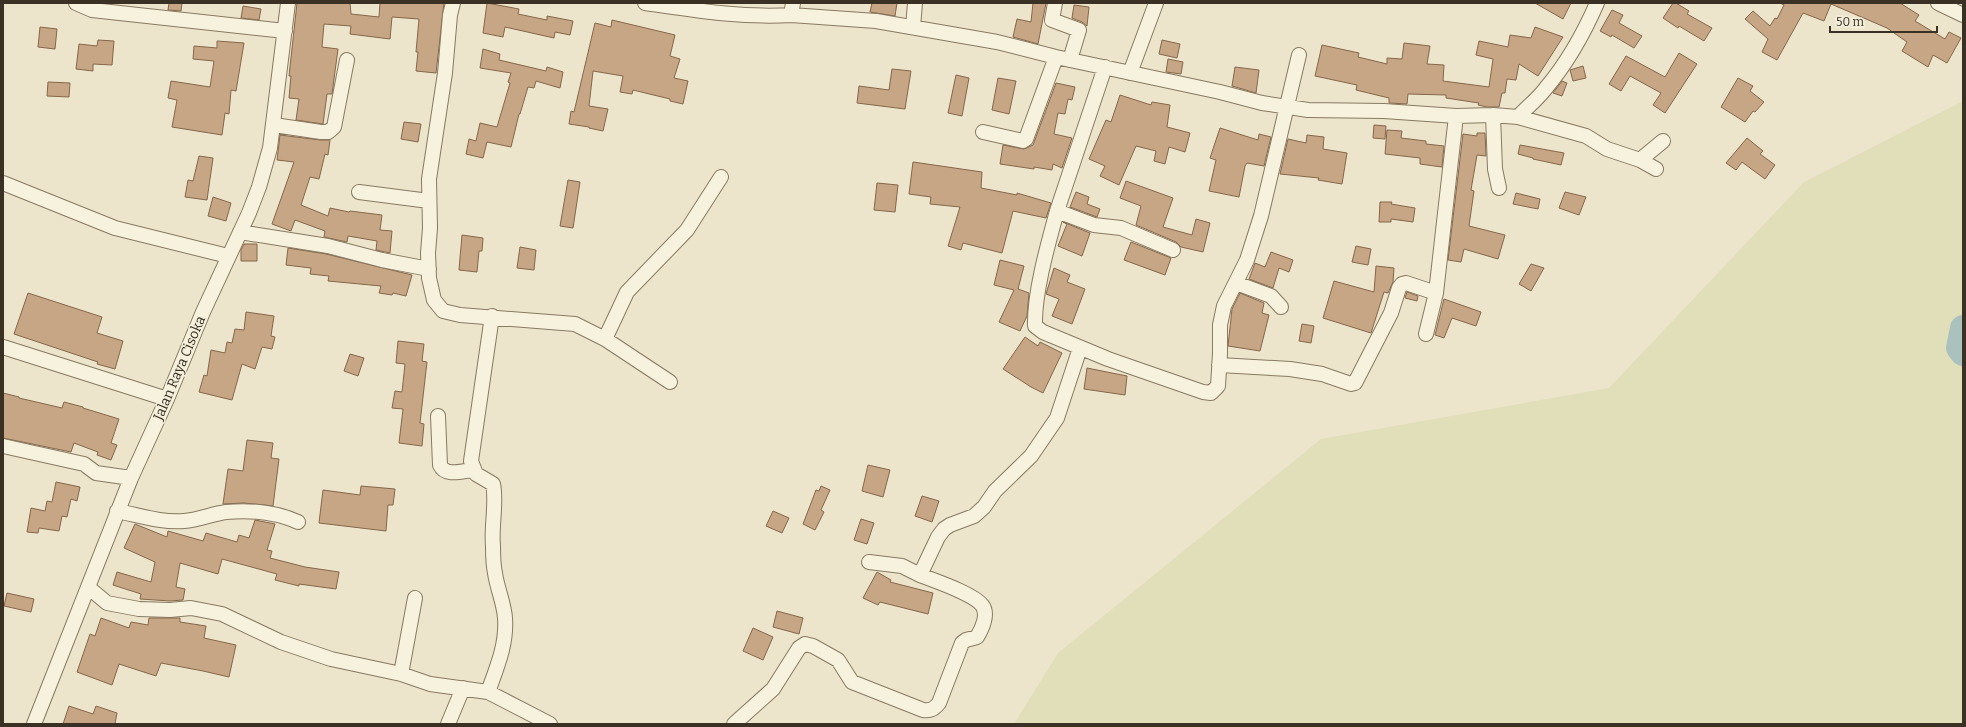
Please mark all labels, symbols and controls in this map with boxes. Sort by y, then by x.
scale bar [1830,8,1937,34]
text: 50 m [1836,15,1865,29]
street label: Jalan Raya Cisoka [149,313,209,424]

